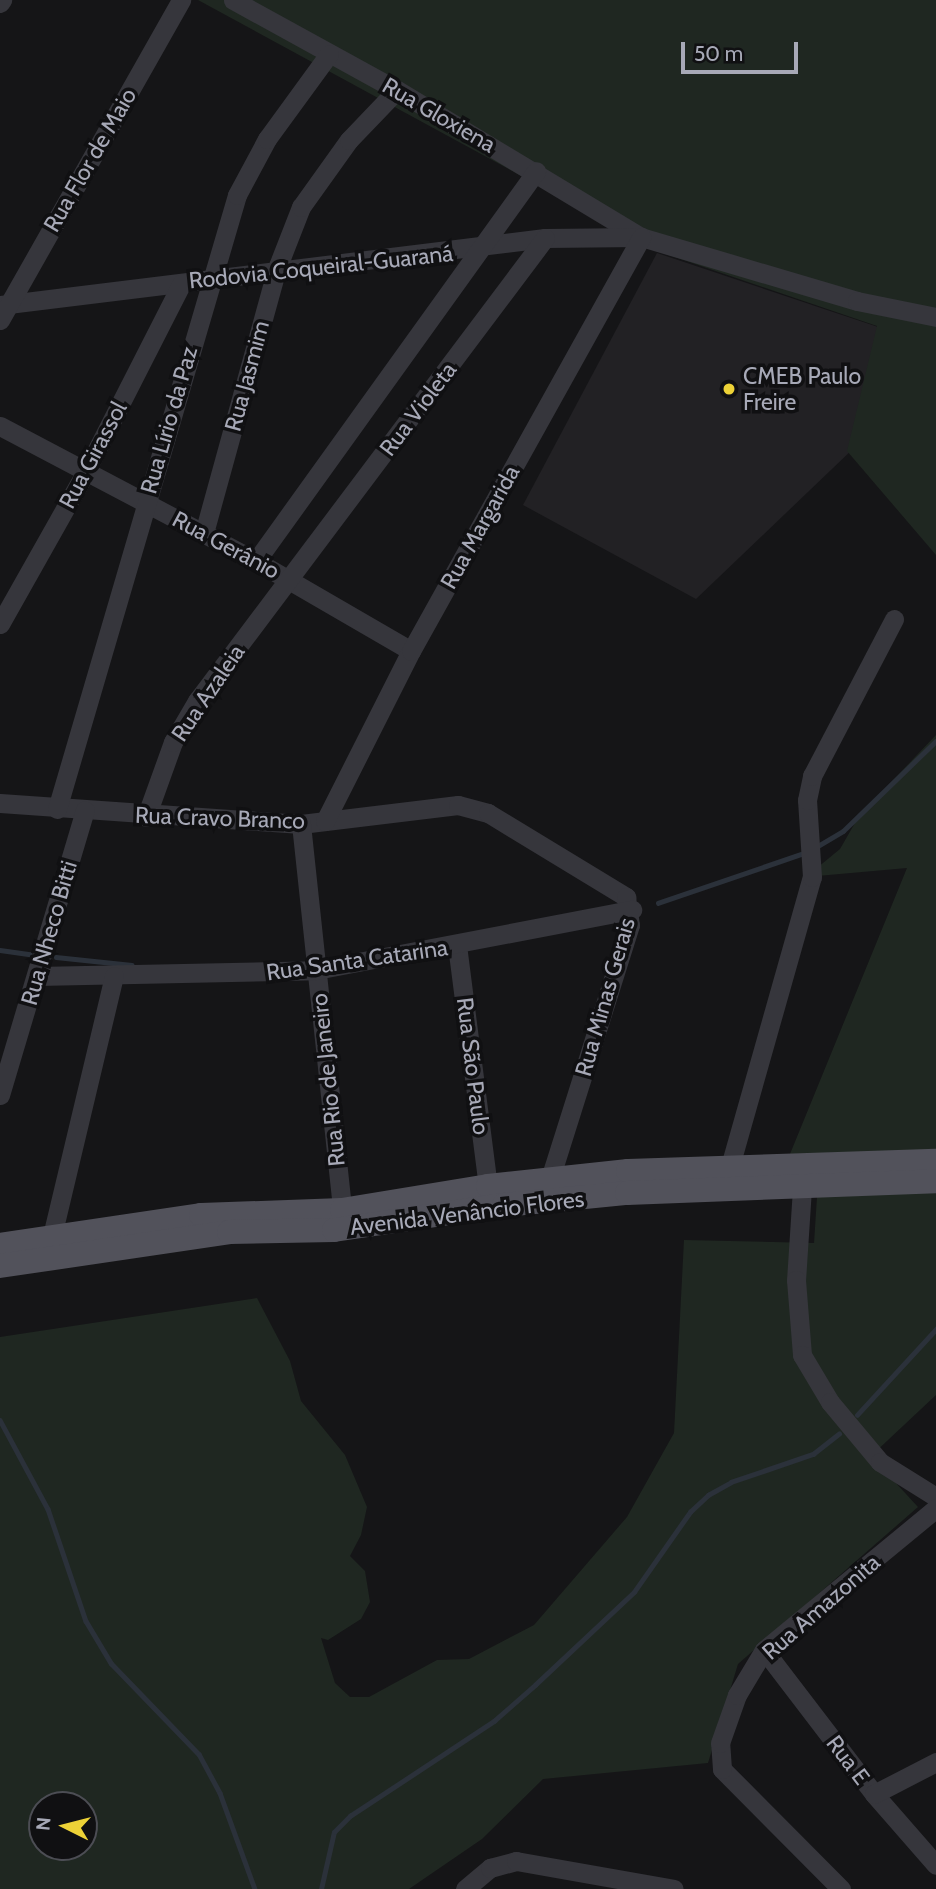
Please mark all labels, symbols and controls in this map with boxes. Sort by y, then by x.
scale bar [684,28,801,72]
text: 50 m [694,41,743,66]
street label: Rua Gloxiena [377,72,501,158]
street label: Rua Flor de Maio [38,83,142,237]
street label: Rodovia Coqueiral-Guaraná [188,239,454,295]
street label: Rua Jasmim [219,318,275,434]
street label: Rua Lírio da Paz [135,343,203,497]
street label: Rua Violeta [374,357,462,461]
place label: CMEB Paulo Freire [743,362,861,416]
marker: CMEB Paulo Freire [721,381,737,397]
street label: Rua Girassol [53,397,133,513]
street label: Rua Margarida [435,460,525,594]
street label: Rua Gerânio [168,505,284,585]
street label: Rua Azaleia [166,639,250,747]
street label: Rua Cravo Branco [135,801,305,835]
street label: Rua Nheco Bitti [15,858,83,1008]
street label: Rua Minas Gerais [569,915,641,1079]
street label: Rua Santa Catarina [265,934,449,986]
street label: Rua Rio de Janeiro [305,992,351,1168]
street label: Rua São Paulo [451,996,495,1136]
street label: Avenida Venâncio Flores [348,1185,586,1241]
street label: Rua Amazonita [756,1548,886,1666]
street label: Rua E [821,1730,875,1790]
north arrow [28,1791,98,1861]
text: N [31,1816,56,1832]

